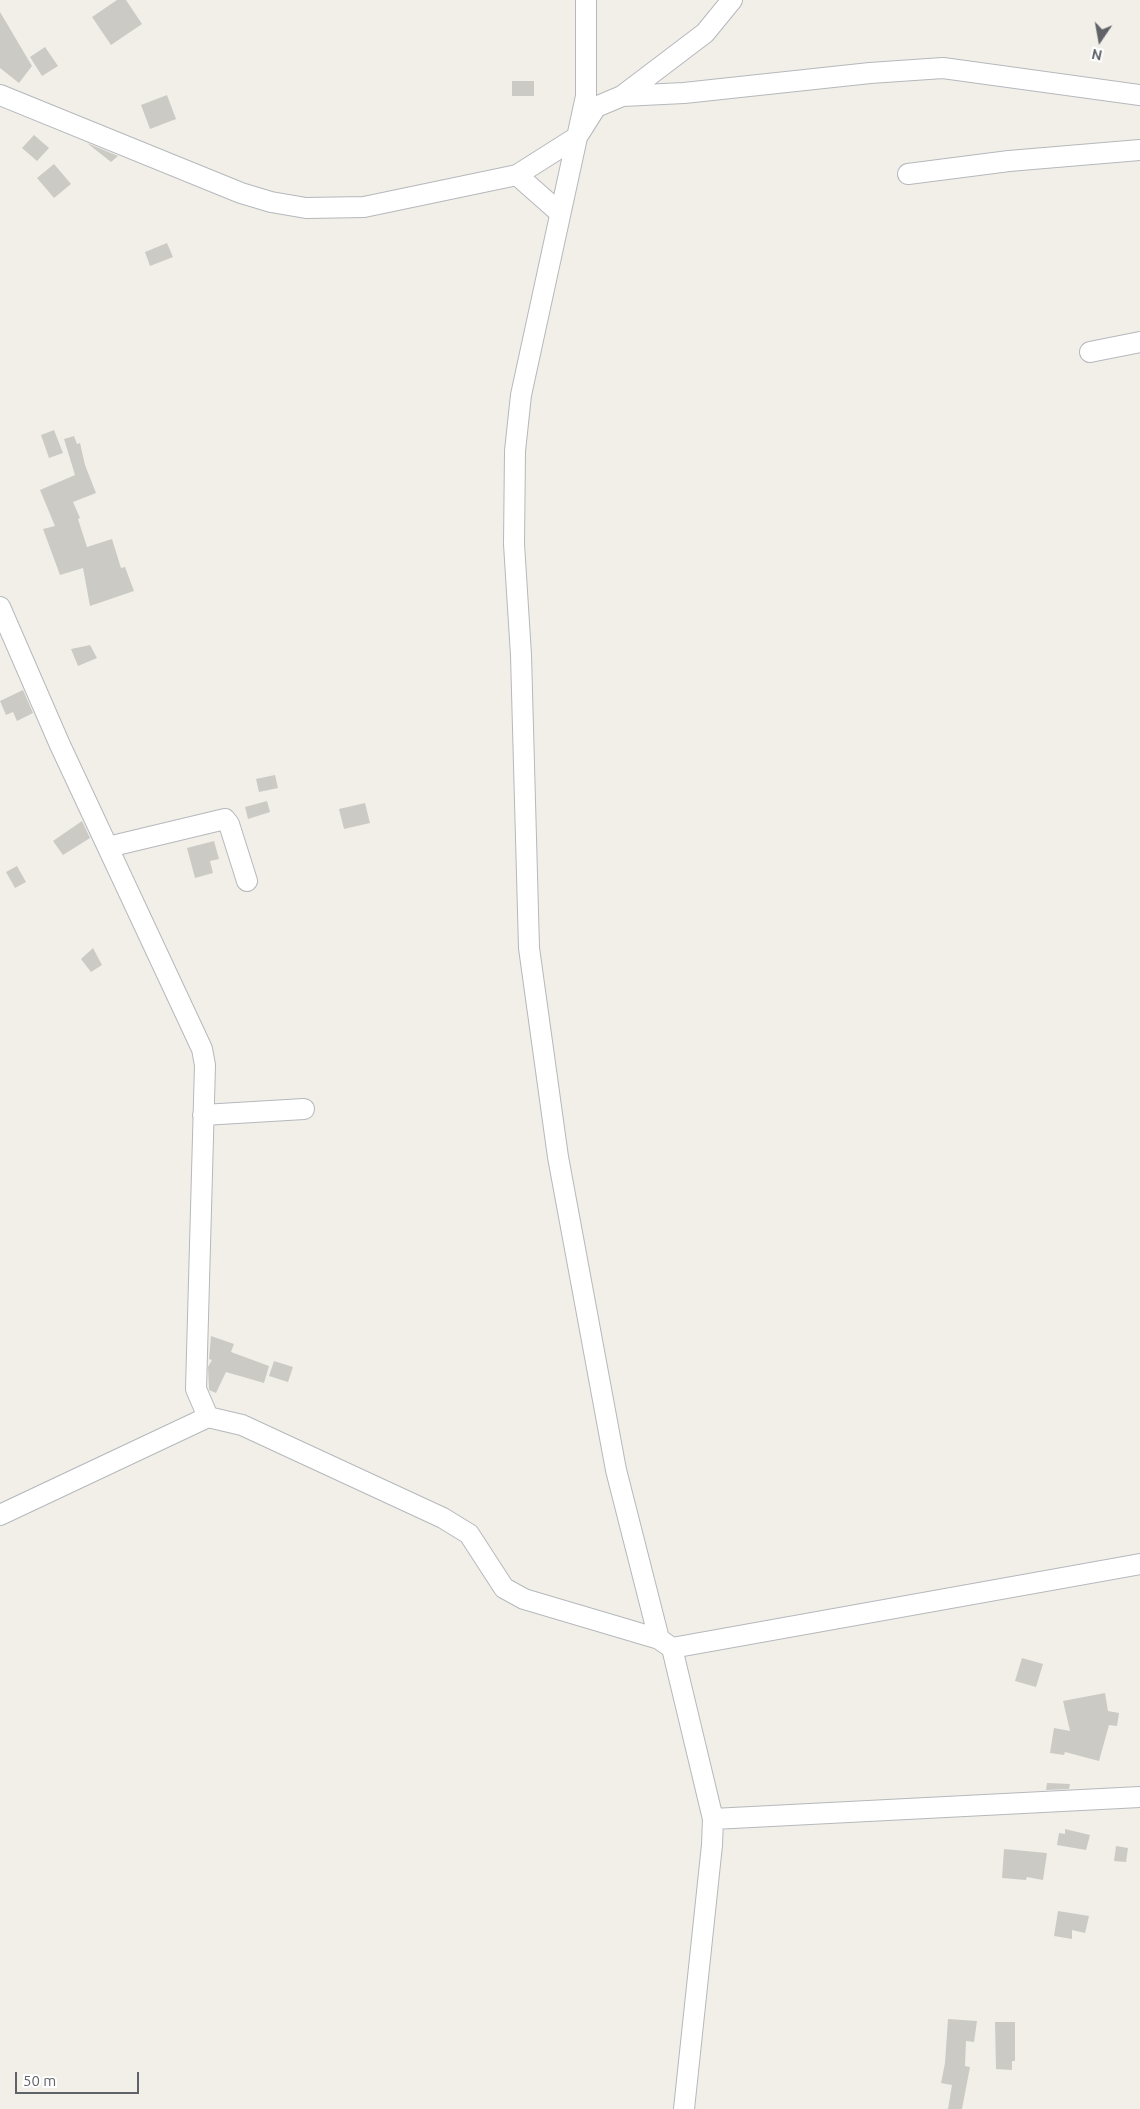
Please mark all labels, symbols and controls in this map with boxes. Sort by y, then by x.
north arrow [1075,15,1125,65]
text: N [1090,46,1104,64]
scale bar [18,2062,141,2094]
text: 50 m [23,2072,56,2089]

